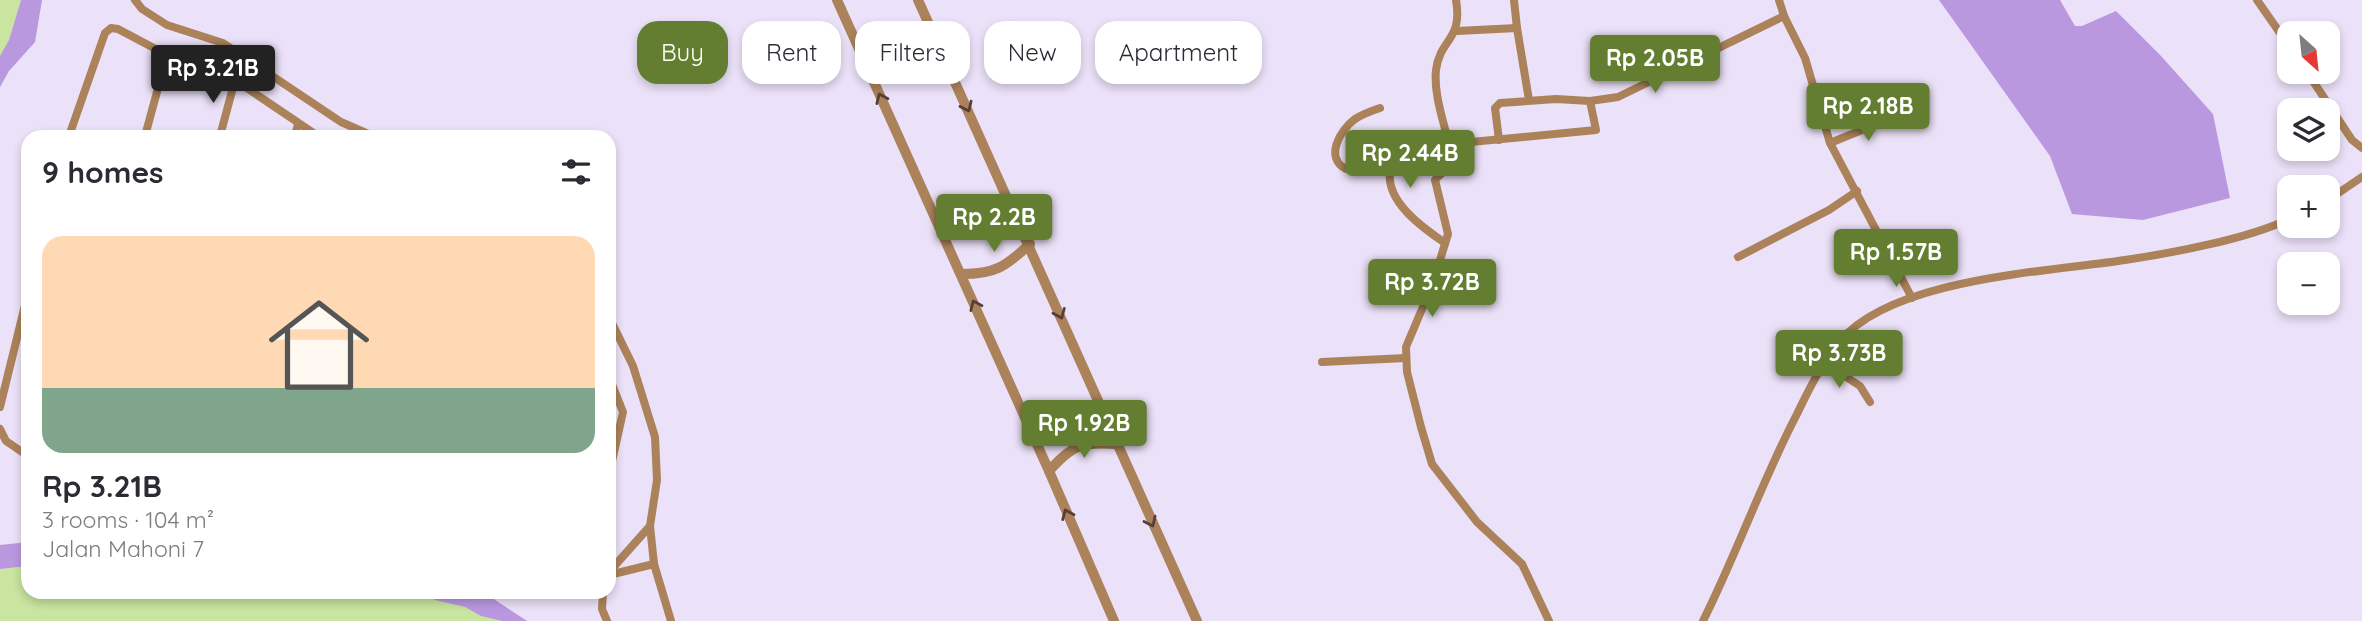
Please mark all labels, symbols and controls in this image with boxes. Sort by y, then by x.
chip: Buy [637,21,728,84]
chip: Rent [742,21,841,84]
chip: Filters [855,21,970,84]
chip: New [984,21,1081,84]
chip: Apartment [1095,21,1262,84]
north arrow [2277,21,2340,84]
map controls [2277,21,2340,315]
pin: Rp 2.05B [1583,36,1727,95]
text: Rp 2.05B [1606,43,1704,72]
pin: Rp 3.21B [141,46,285,105]
text: Rp 3.21B [167,53,259,82]
pin: Rp 2.18B [1796,83,1940,143]
text: Rp 2.18B [1823,91,1913,120]
one-way arrow [875,93,889,105]
button: layers [2277,98,2340,161]
one-way arrow [958,99,972,112]
pin: Rp 2.44B [1338,130,1482,190]
text: Rp 2.44B [1362,138,1458,167]
text: 9 homes [42,153,164,191]
icon: filters [557,153,595,191]
button: + [2277,175,2340,238]
pin: Rp 2.2B [929,194,1059,254]
text: Rp 2.2B [952,202,1036,231]
pin: Rp 1.57B [1824,230,1968,289]
text: Rp 1.57B [1850,237,1942,266]
button: − [2277,252,2340,315]
pin: Rp 3.72B [1360,260,1504,319]
text: Rp 3.72B [1384,267,1480,296]
icon: home [256,282,382,408]
one-way arrow [969,300,983,312]
one-way arrow [1052,307,1066,319]
pin: Rp 3.73B [1767,330,1911,390]
text: Rp 3.73B [1792,338,1886,367]
pin: Rp 1.92B [1012,400,1156,460]
text: Rp 1.92B [1038,408,1130,437]
text: Rp 3.21B [42,467,162,505]
text: 3 rooms · 104 m² [42,505,214,534]
one-way arrow [1061,508,1075,521]
one-way arrow [1143,515,1157,527]
text: Jalan Mahoni 7 [42,534,204,563]

